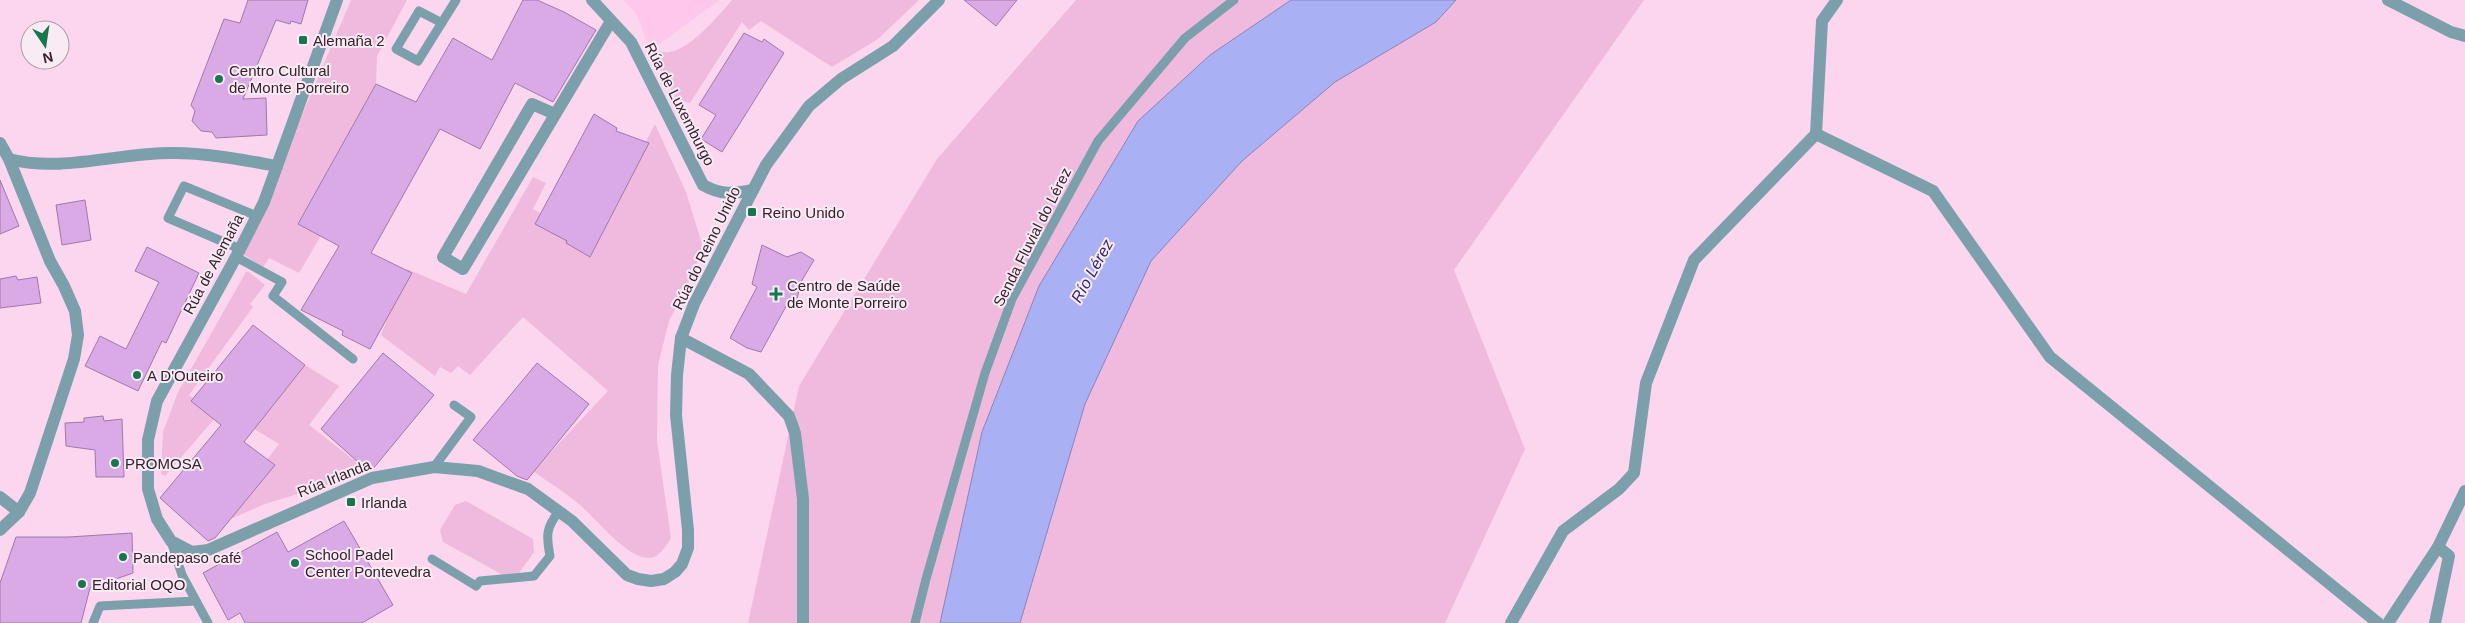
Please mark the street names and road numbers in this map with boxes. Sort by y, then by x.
street label: Rúa de Luxemburgo [642,40,718,168]
street label: Senda Fluvial do Lérez [990,165,1074,309]
street label: Rúa do Reino Unido [669,184,743,312]
street label: Rúa de Alemaña [179,210,247,317]
street label: Rúa Irlanda [295,455,374,500]

